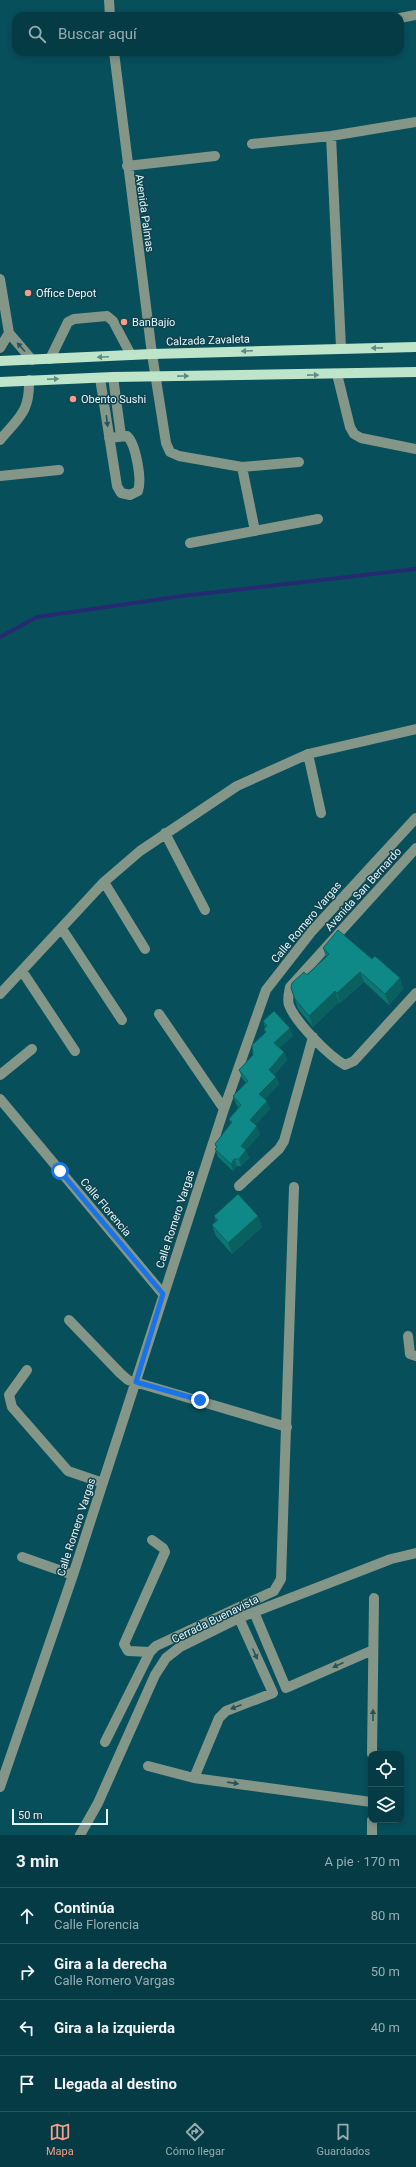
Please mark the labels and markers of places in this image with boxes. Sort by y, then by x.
place label: Office Depot [36,287,97,300]
marker: Office Depot [23,288,33,298]
place label: BanBajío [132,316,175,329]
marker: BanBajío [119,317,129,327]
place label: Obento Sushi [81,393,146,406]
marker: Obento Sushi [68,394,78,404]

